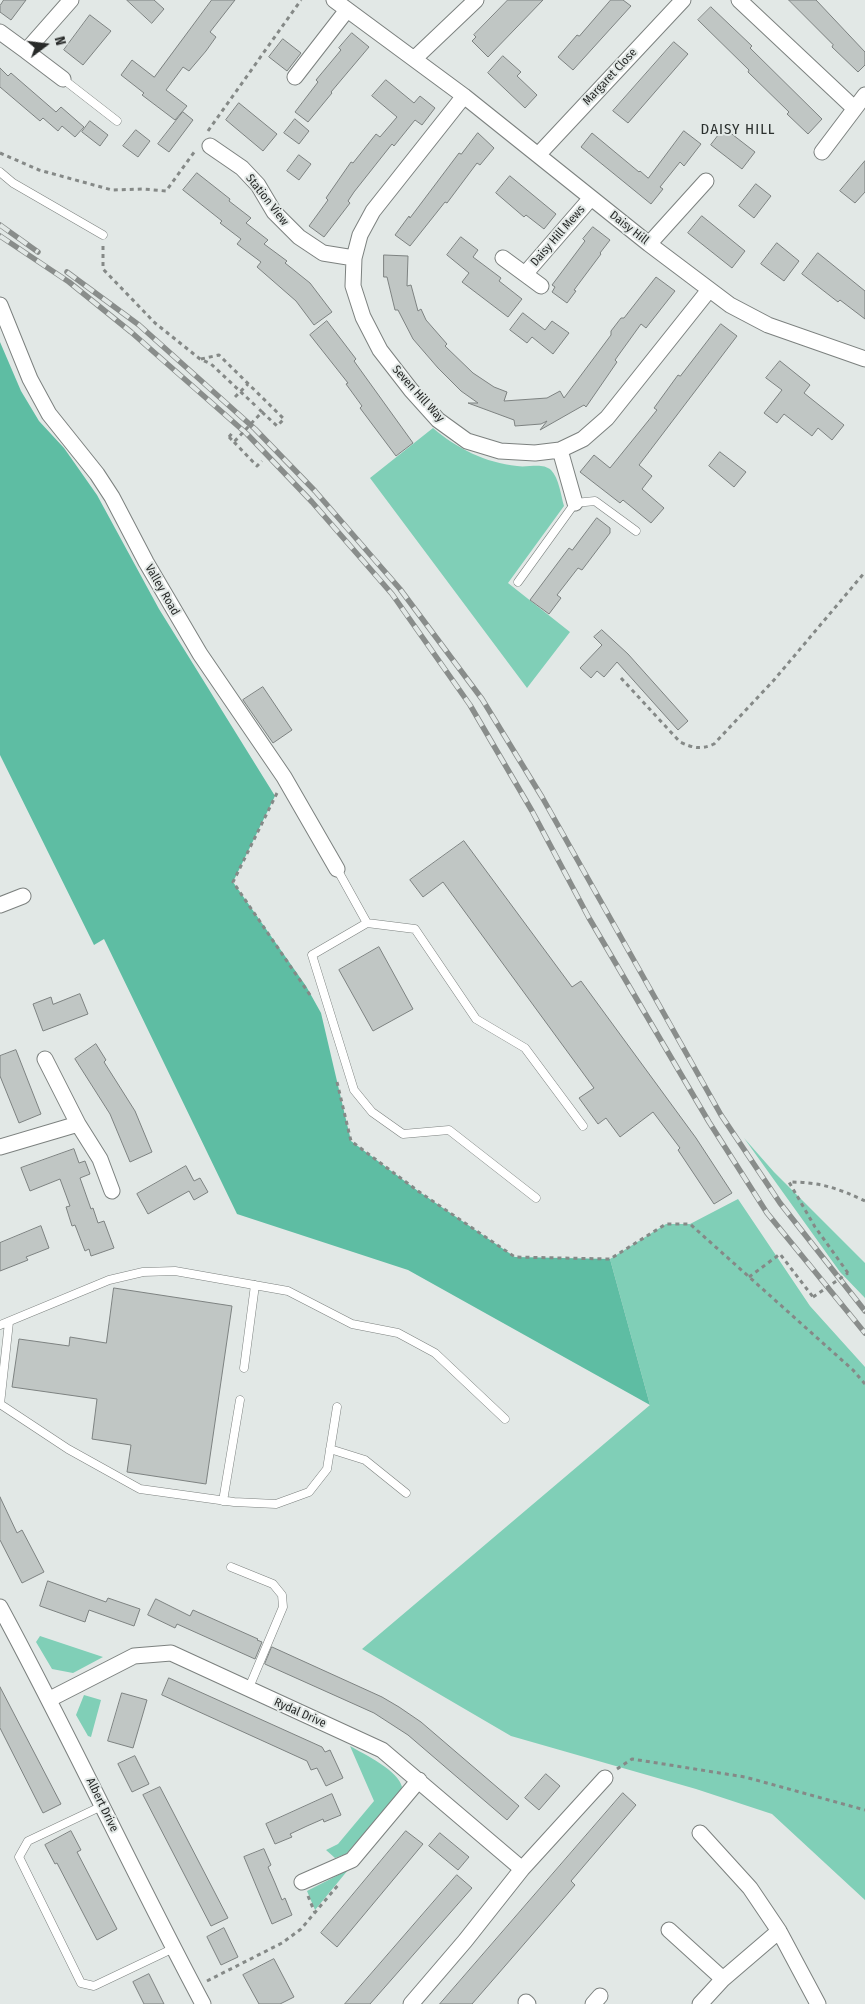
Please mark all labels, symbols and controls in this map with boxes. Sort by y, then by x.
north arrow [20,20,70,70]
text: N [51,35,69,47]
street label: Margaret Close [580,46,640,108]
district label: DAISY HILL [699,121,777,139]
street label: Station View [243,172,291,228]
street label: Daisy Hill Mews [528,203,588,269]
street label: Daisy Hill [607,208,651,248]
street label: Seven Hill Way [389,363,447,425]
street label: Valley Road [142,562,182,618]
street label: Rydal Drive [272,1695,328,1731]
street label: Albert Drive [83,1776,121,1834]

